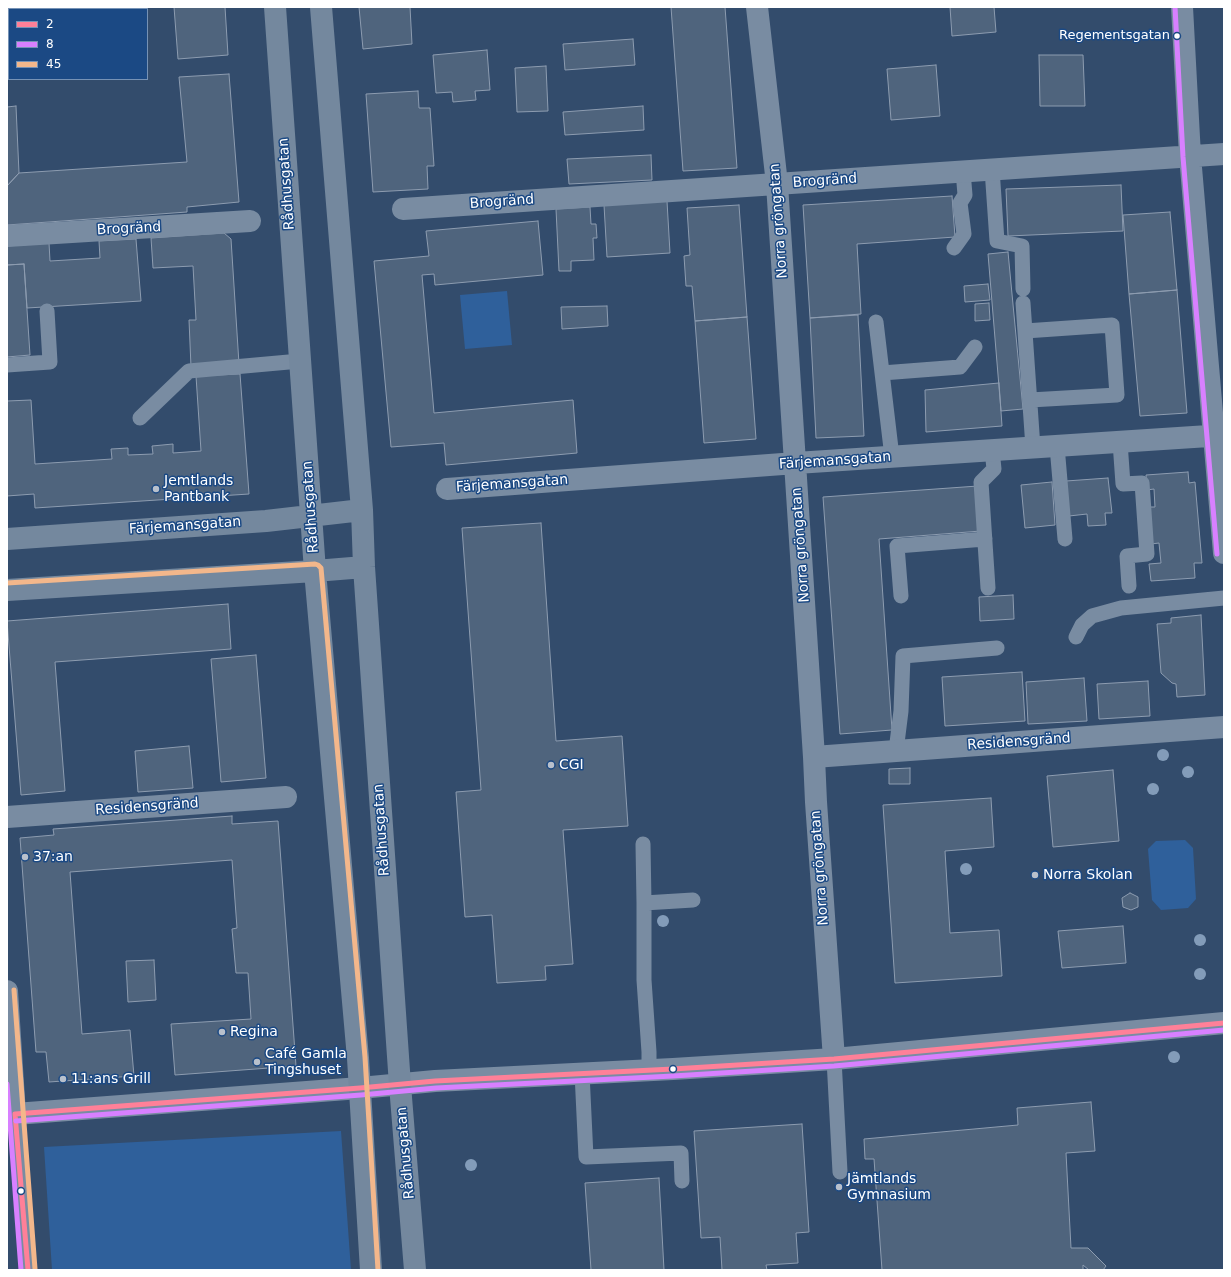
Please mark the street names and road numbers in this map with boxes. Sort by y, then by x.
street label: Rådhusgatan [275,137,299,231]
street label: Norra gröngatan [767,163,791,279]
street label: Brogränd [792,170,858,192]
street label: Brogränd [469,191,535,213]
street label: Brogränd [96,219,162,239]
street label: Färjemansgatan [778,449,892,473]
street label: Rådhusgatan [299,460,323,554]
street label: Färjemansgatan [455,472,569,496]
street label: Norra gröngatan [789,487,813,603]
street label: Färjemansgatan [128,514,242,538]
street label: Residensgränd [967,730,1071,754]
street label: Rådhusgatan [370,783,394,877]
street label: Residensgränd [95,795,199,819]
street label: Norra gröngatan [808,810,832,926]
street label: Rådhusgatan [394,1106,418,1200]

